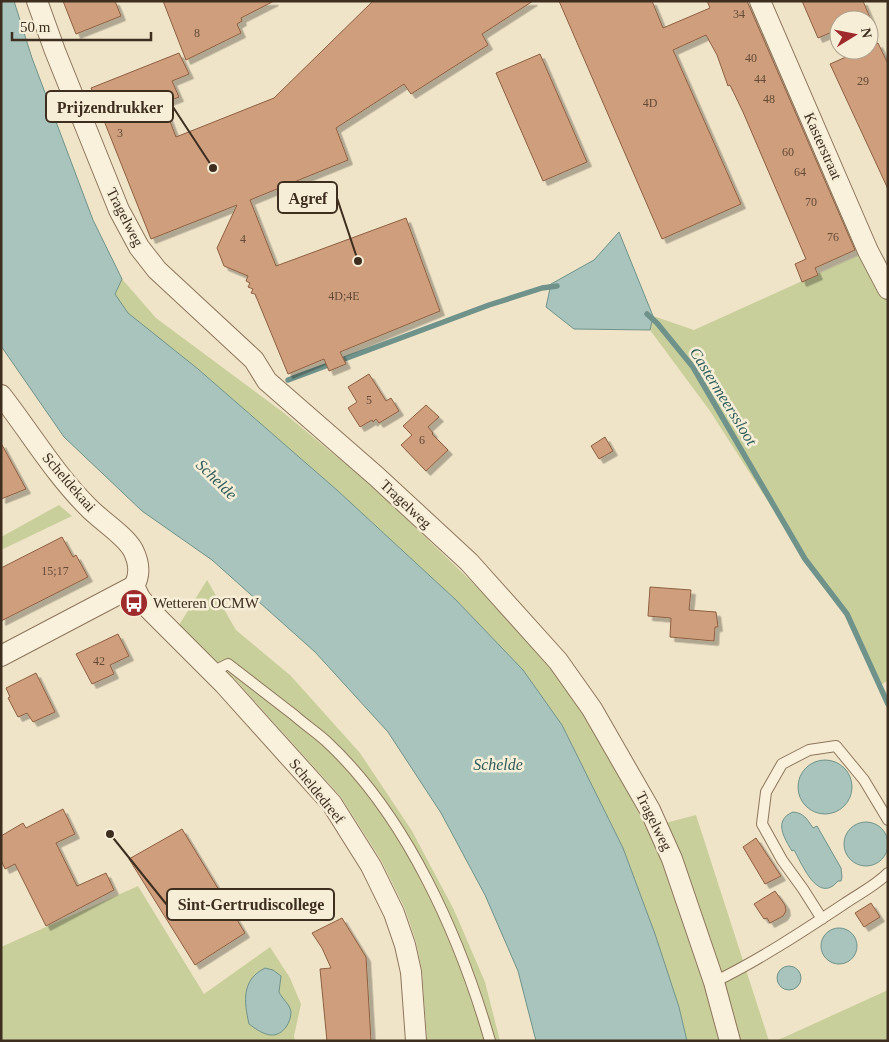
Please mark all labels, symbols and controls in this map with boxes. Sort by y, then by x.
house number: 34 [733,7,745,21]
scale bar [12,10,151,42]
north arrow [829,10,879,60]
text: 50 m [20,19,51,35]
house number: 8 [194,26,200,40]
text: N [858,27,875,39]
house number: 40 [745,51,757,65]
house number: 44 [754,72,766,86]
house number: 29 [857,74,869,88]
callout: Prijzendrukker [46,91,173,122]
house number: 48 [763,92,775,106]
house number: 4D [643,96,658,110]
text: Prijzendrukker [57,99,163,117]
street label: Kasterstraat [801,110,845,183]
house number: 3 [117,126,123,140]
house number: 60 [782,145,794,159]
house number: 64 [794,165,806,179]
callout: Agref [278,182,337,213]
street label: Tragelweg [103,185,147,249]
text: Agref [289,190,328,208]
house number: 70 [805,195,817,209]
house number: 76 [827,230,839,244]
house number: 4 [240,232,246,246]
house number: 4D;4E [328,289,360,303]
water label: Castermeerssloot [687,344,761,449]
house number: 5 [366,393,372,407]
house number: 6 [419,433,425,447]
street label: Scheldekaai [39,449,99,515]
water label: Schelde [193,456,240,503]
street label: Tragelweg [377,476,435,532]
house number: 15;17 [41,564,69,578]
bus stop icon: Wetteren OCMW [119,588,149,618]
place label: Wetteren OCMW [153,595,260,611]
house number: 42 [93,654,105,668]
street label: Scheldedreef [286,756,348,826]
water label: Schelde [473,756,523,773]
street label: Tragelweg [633,789,675,854]
callout: Sint-Gertrudiscollege [167,889,334,920]
text: Sint-Gertrudiscollege [178,896,324,914]

